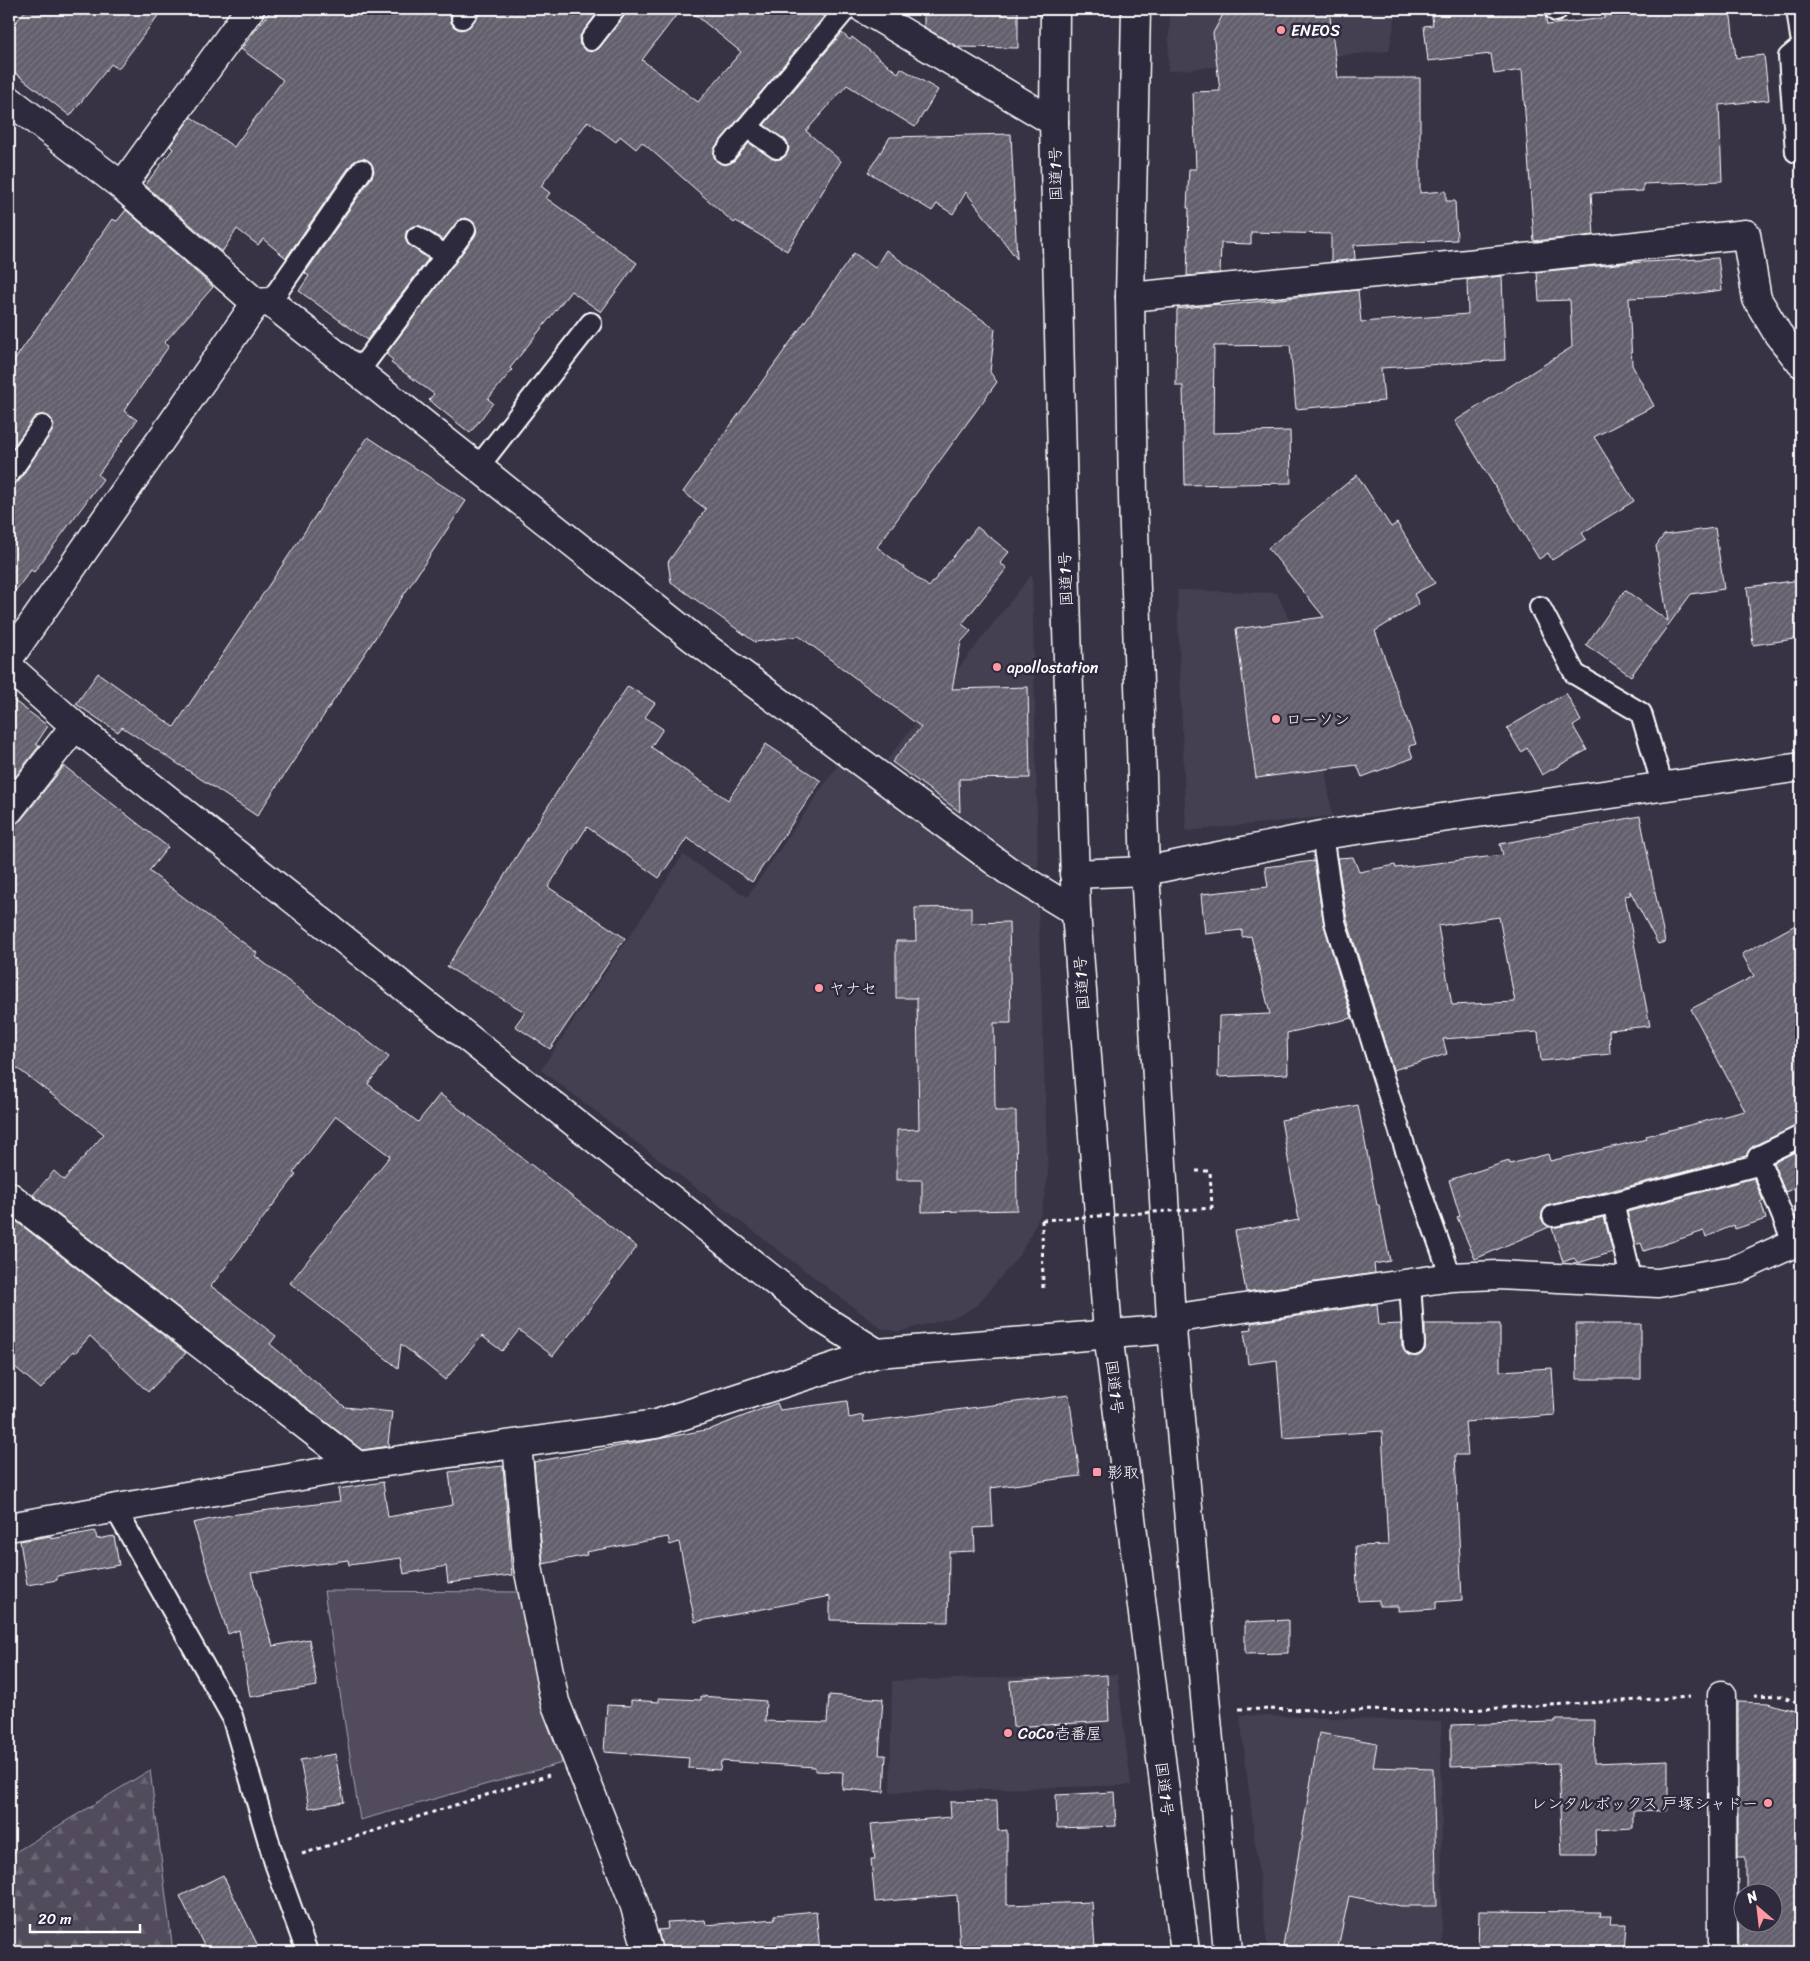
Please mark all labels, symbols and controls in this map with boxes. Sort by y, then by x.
place label: ENEOS [1291,16,1340,45]
marker: ENEOS [1275,24,1287,36]
street label: 国道1号 [1041,146,1070,202]
street label: 国道1号 [1050,551,1081,607]
place label: apollostation [1007,653,1099,682]
marker: apollostation [991,661,1003,673]
place label: ローソン [1286,705,1350,734]
marker: ローソン [1270,713,1282,725]
street label: 国道1号 [1065,955,1098,1011]
place label: ヤナセ [829,974,877,1003]
marker: ヤナセ [813,982,825,994]
street label: 国道1号 [1097,1358,1132,1416]
place label: 影取 [1107,1458,1139,1487]
marker: 影取 [1091,1466,1103,1478]
place label: CoCo壱番屋 [1018,1719,1102,1748]
marker: CoCo壱番屋 [1002,1727,1014,1739]
street label: 国道1号 [1147,1760,1182,1818]
place label: レンタルボックス 戸塚シャドー [1531,1789,1758,1818]
marker: レンタルボックス 戸塚シャドー [1762,1797,1774,1809]
north arrow [1732,1884,1782,1934]
text: N [1741,1884,1763,1911]
scale bar [30,1901,140,1933]
text: 20 m [38,1906,72,1932]

